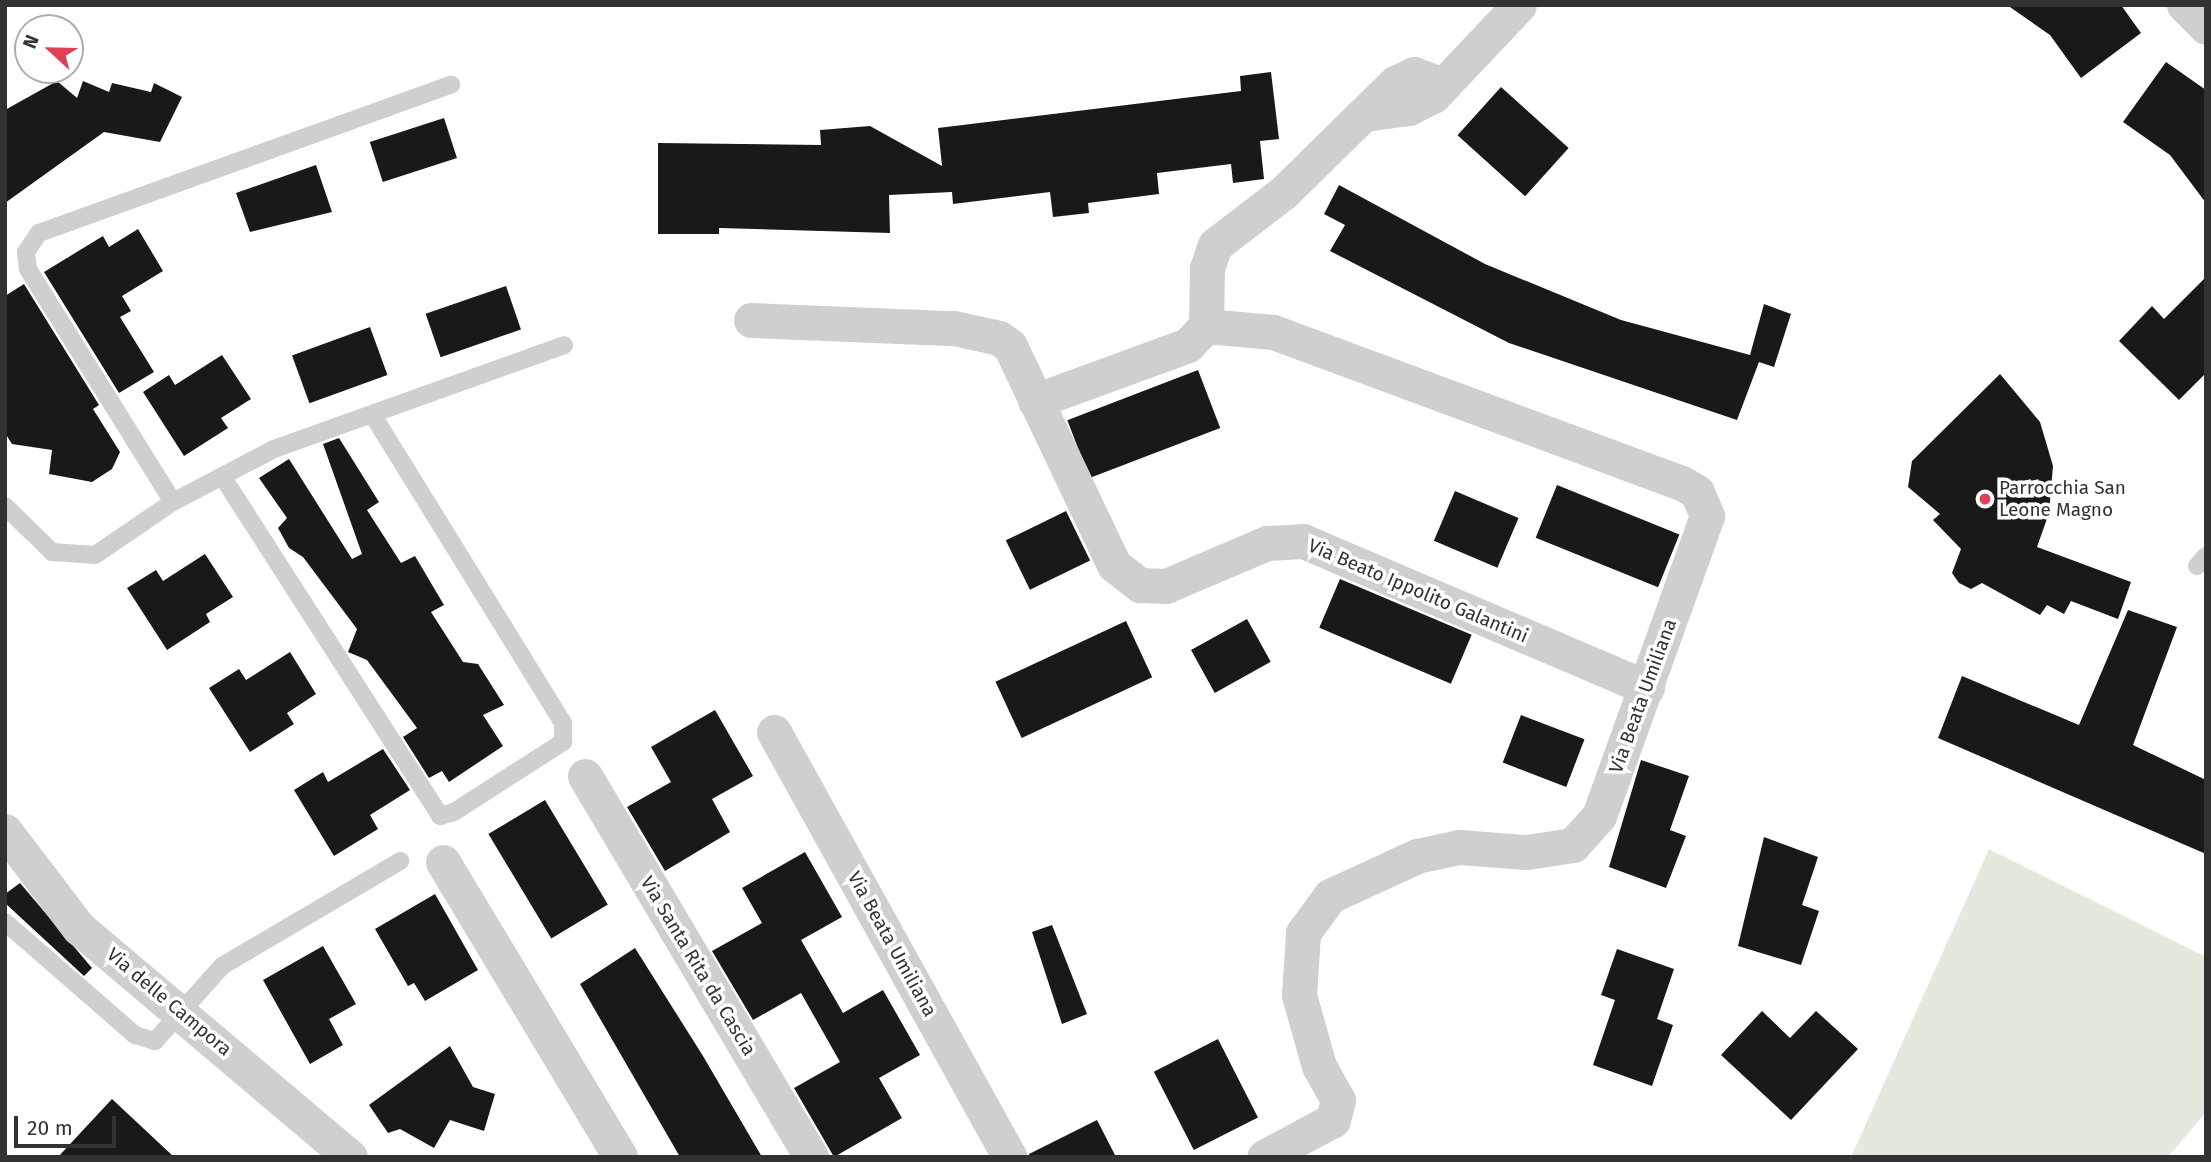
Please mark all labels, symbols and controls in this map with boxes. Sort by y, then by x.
north arrow [14,14,84,84]
text: N [18,32,44,52]
place label: Parrocchia San Leone Magno [1999,477,2126,521]
marker: Parrocchia San Leone Magno [1977,491,1993,507]
street label: Via Beato Ippolito Galantini [1305,534,1531,648]
street label: Via Beata Umiliana [1605,616,1681,776]
street label: Via Beata Umiliana [843,867,941,1021]
street label: Via Santa Rita da Cascia [635,872,761,1060]
street label: Via delle Campora [102,943,236,1061]
scale bar [18,1102,119,1146]
text: 20 m [27,1115,73,1141]

